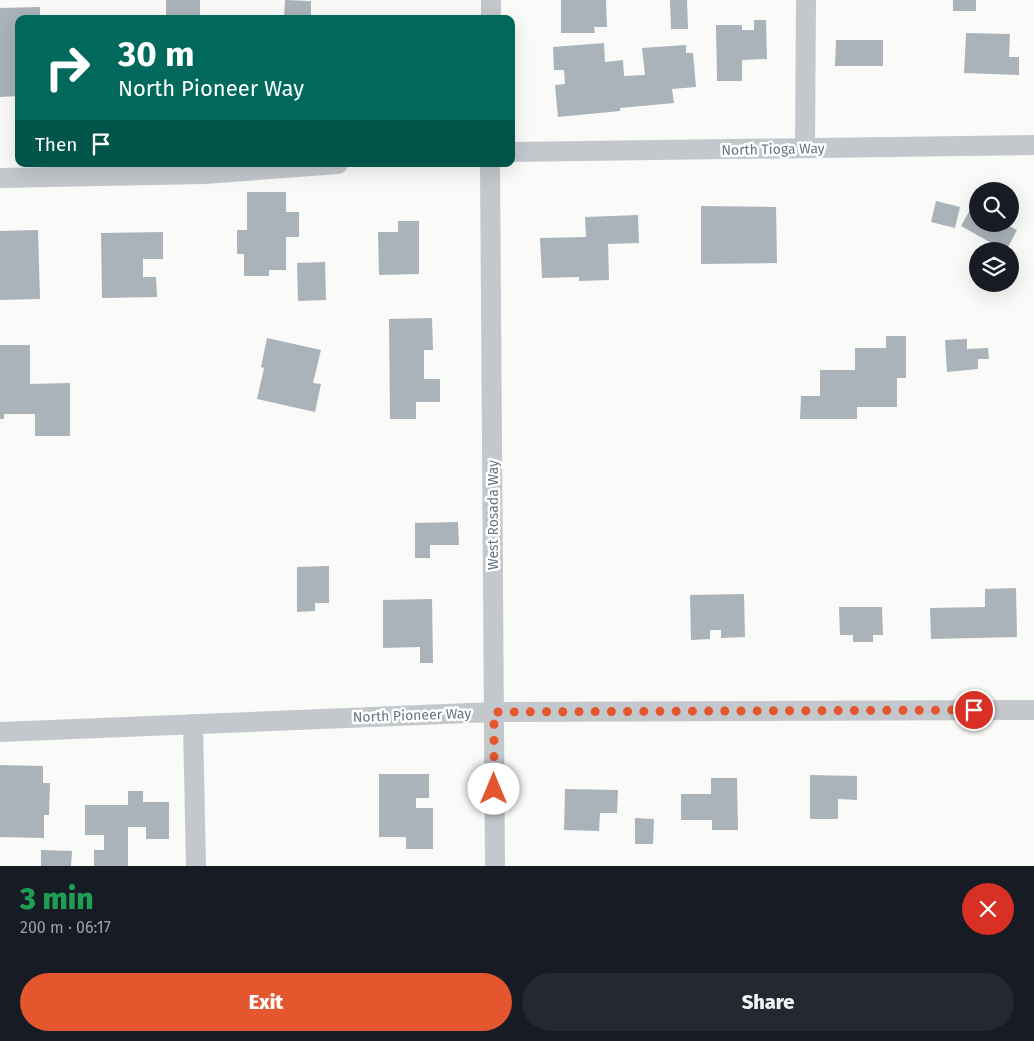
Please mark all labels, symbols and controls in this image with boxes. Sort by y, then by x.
text: 30 m [118,33,195,75]
icon: right [35,35,100,100]
text: North Pioneer Way [118,75,304,102]
icon: arrive [87,130,115,158]
text: Then [35,133,77,156]
street label: North Tioga Way [721,140,825,159]
map controls [969,182,1019,292]
button: search [969,182,1019,232]
button: layers [969,242,1019,292]
street label: West Rosada Way [485,460,502,570]
pin [953,689,995,731]
icon: arrive [960,696,988,724]
street label: North Pioneer Way [353,705,472,726]
position arrow [467,762,519,814]
text: 3 min [20,881,94,917]
button: close [962,883,1014,935]
text: 200 m · 06:17 [20,918,111,937]
button: Exit [20,973,512,1031]
button: Share [522,973,1014,1031]

